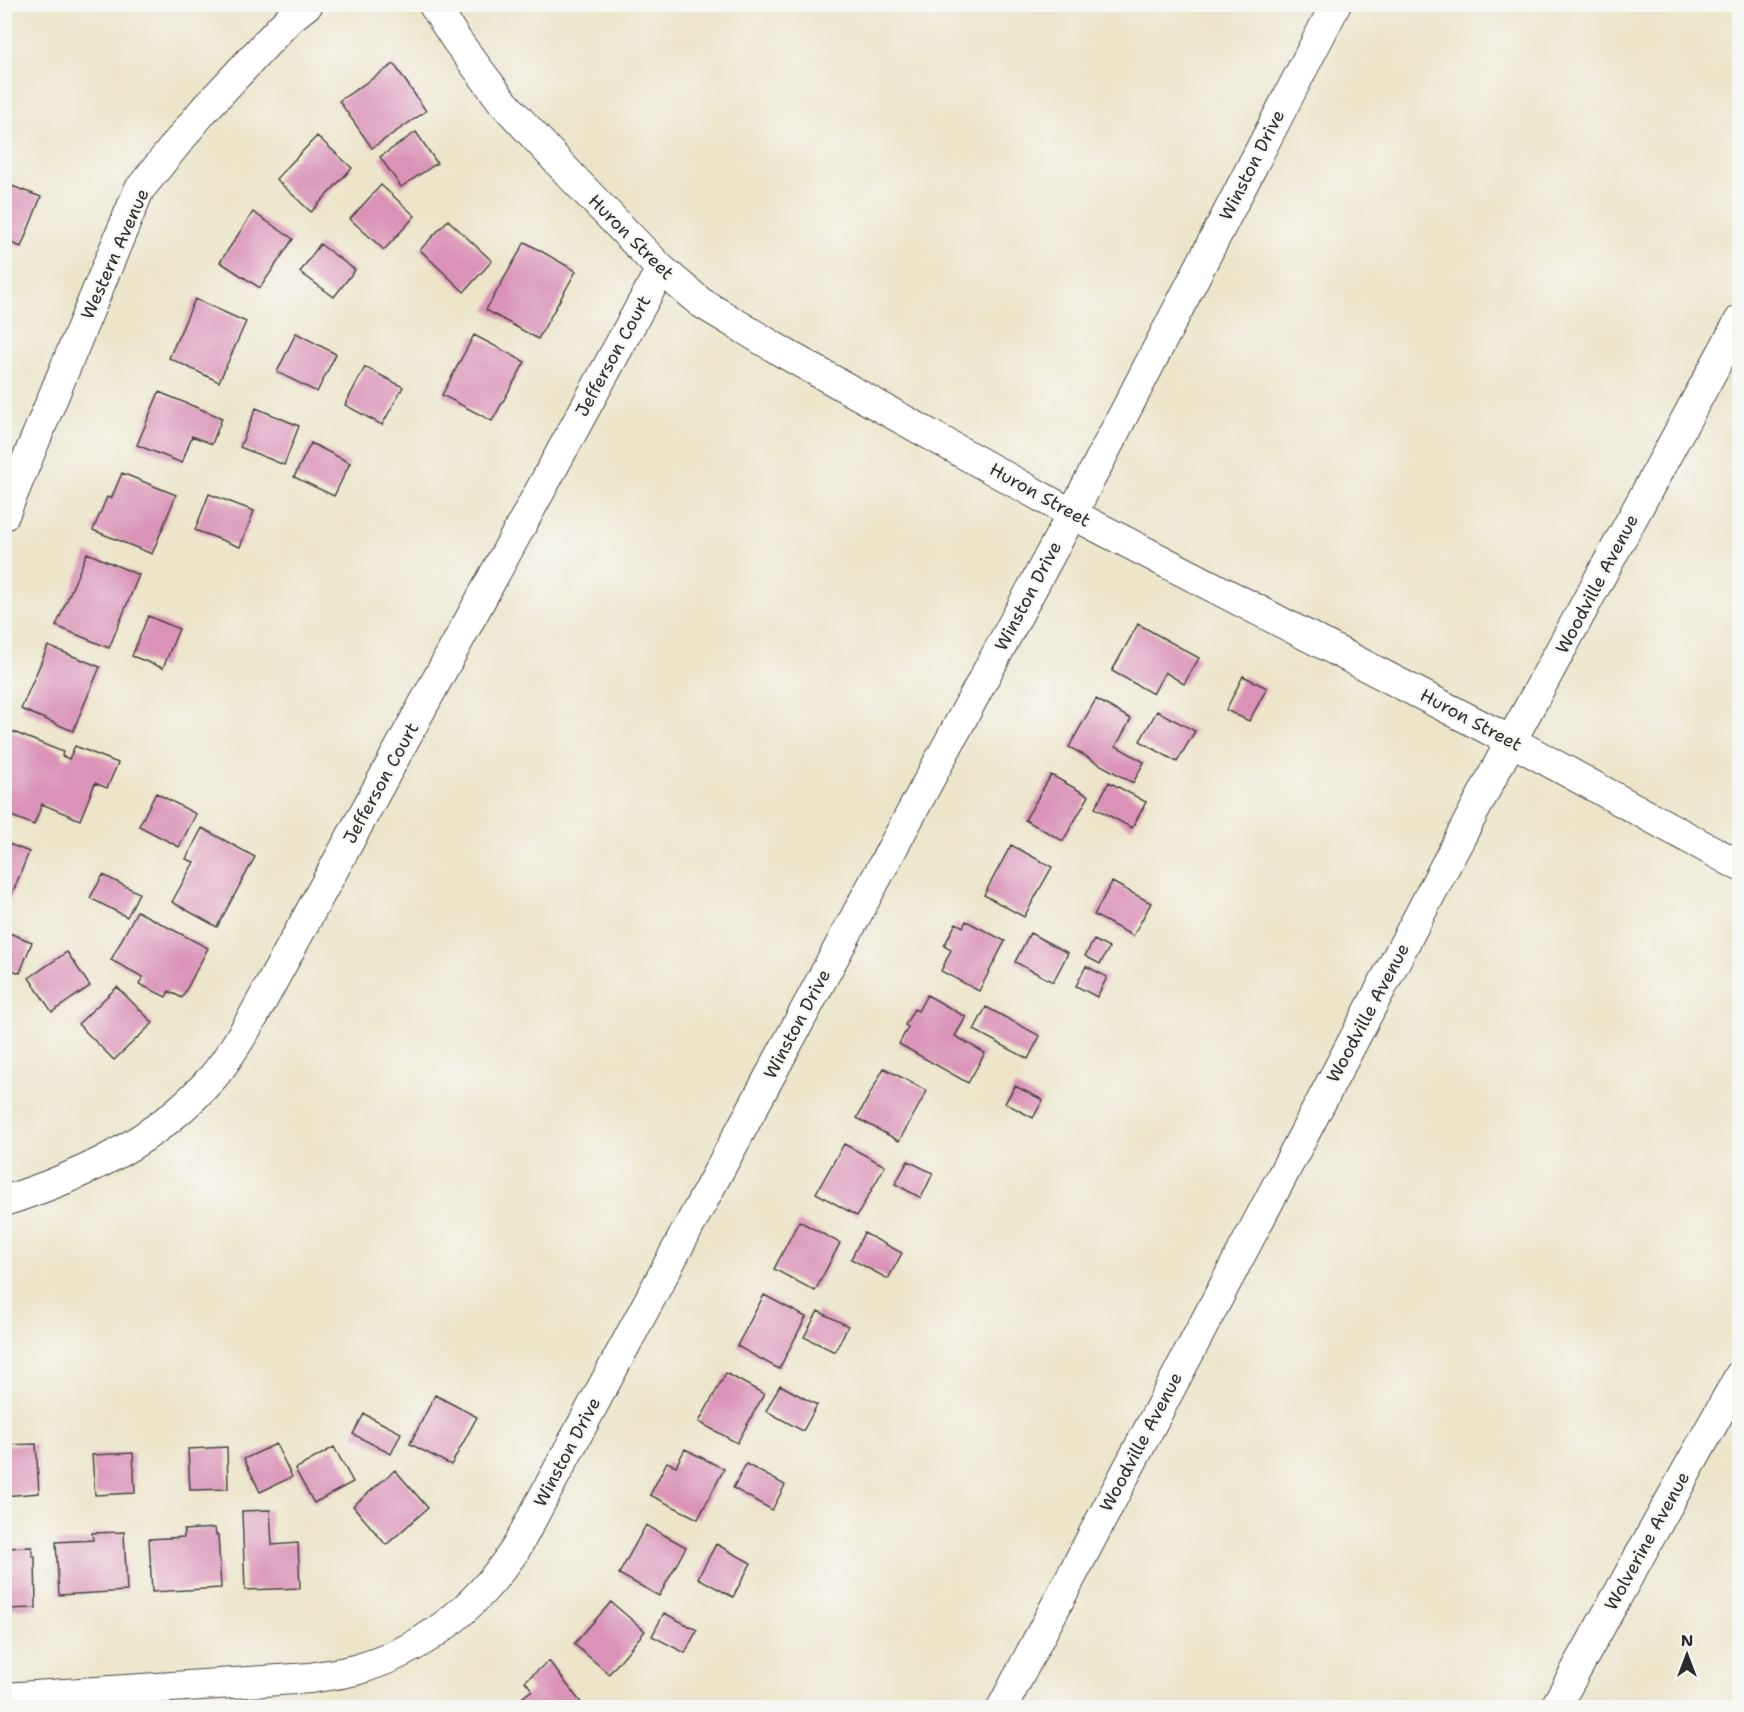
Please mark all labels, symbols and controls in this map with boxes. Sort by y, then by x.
street label: Winston Drive [1214,106,1290,224]
street label: Western Avenue [75,185,155,323]
street label: Huron Street [583,189,679,285]
street label: Jefferson Court [570,291,656,421]
street label: Huron Street [985,457,1095,533]
street label: Woodville Avenue [1550,510,1644,658]
street label: Winston Drive [989,537,1067,655]
street label: Huron Street [1416,683,1526,757]
street label: Jefferson Court [338,718,424,848]
street label: Woodville Avenue [1321,939,1415,1087]
street label: Winston Drive [758,965,836,1083]
street label: Woodville Avenue [1094,1368,1188,1516]
street label: Winston Drive [528,1393,606,1511]
street label: Wolverine Avenue [1599,1467,1695,1615]
north arrow [1657,1625,1717,1685]
text: N [1681,1630,1693,1651]

